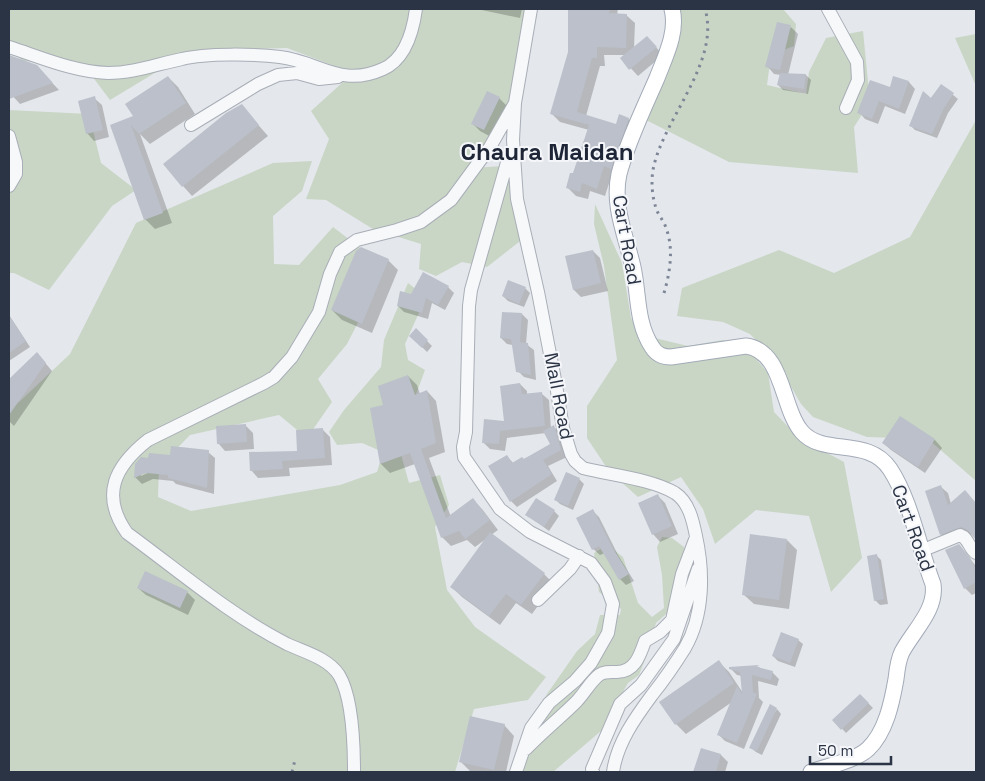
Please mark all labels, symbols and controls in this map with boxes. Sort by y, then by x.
district label: Chaura Maidan [460,136,634,167]
street label: Cart Road [607,193,647,287]
street label: Mall Road [538,350,580,442]
street label: Cart Road [886,481,940,575]
scale bar [810,734,891,766]
text: 50 m [818,741,853,760]

